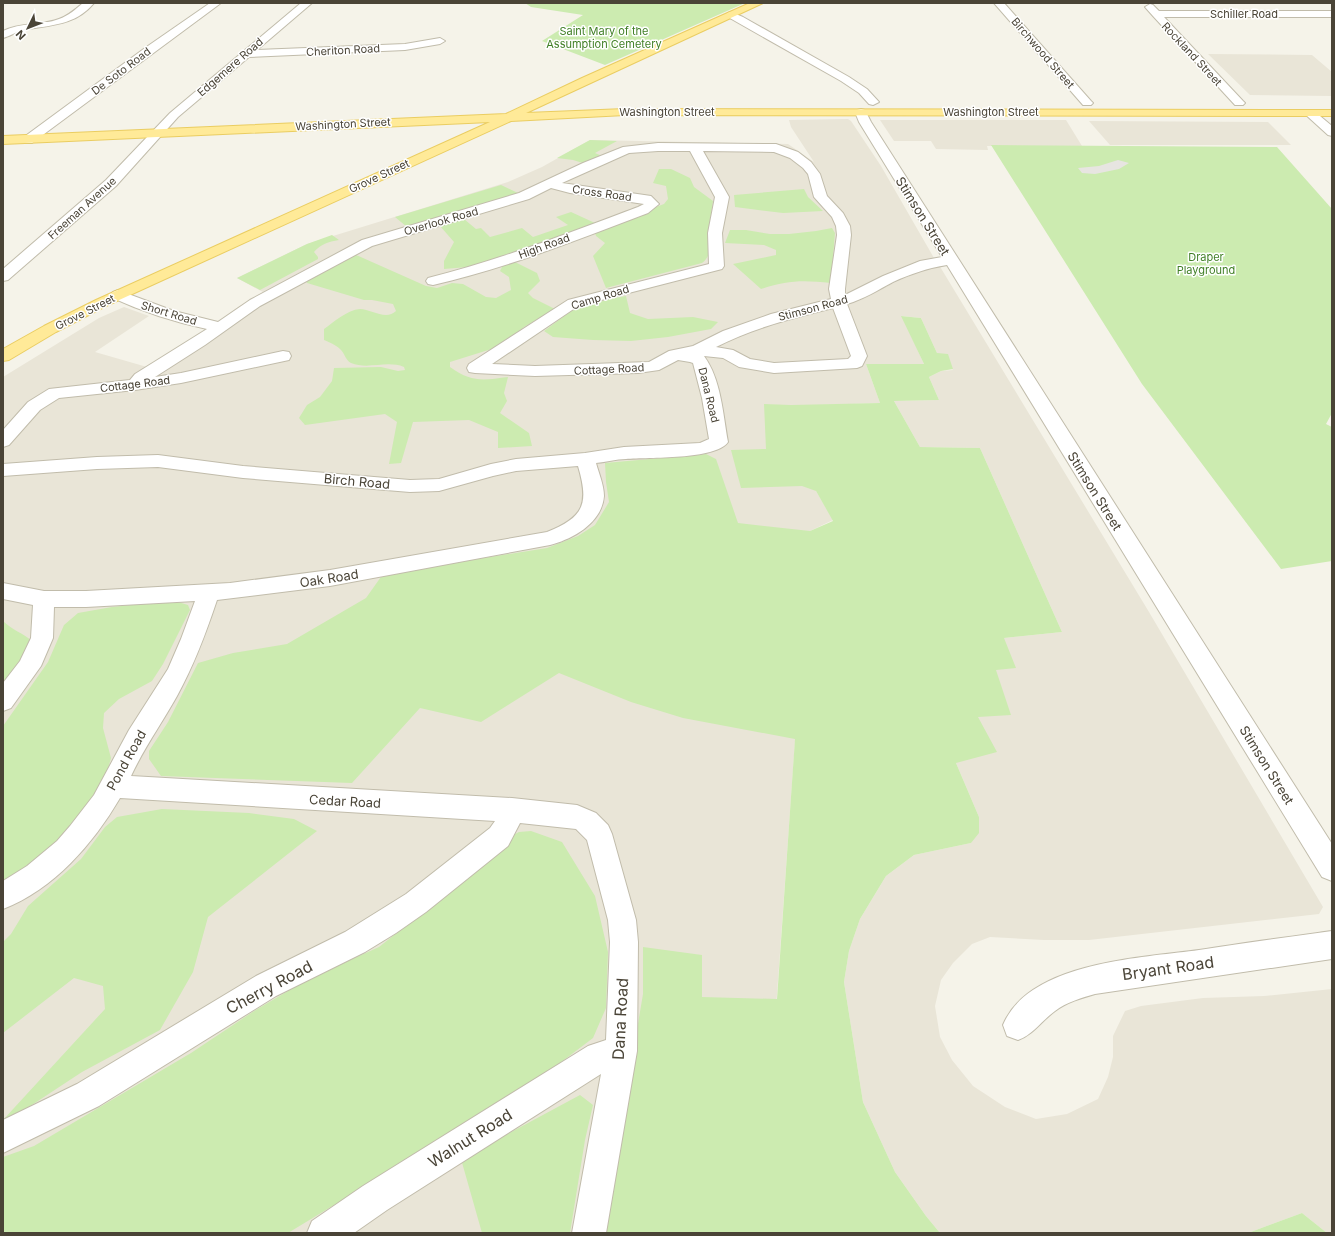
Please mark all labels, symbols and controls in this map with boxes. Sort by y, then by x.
street label: Schiller Road [1210,7,1278,21]
north arrow [8,8,48,48]
street label: Birchwood Street [1008,15,1078,92]
street label: Rockland Street [1159,19,1225,89]
park label: Saint Mary of the Assumption Cemetery [546,24,662,51]
text: N [13,27,29,43]
street label: Edgemere Road [194,35,266,99]
street label: Cheriton Road [306,41,380,59]
street label: De Soto Road [89,44,153,98]
street label: Washington Street [619,105,715,119]
street label: Washington Street [943,105,1039,119]
street label: Washington Street [295,114,391,133]
street label: Grove Street [347,156,412,196]
street label: Freeman Avenue [45,174,119,242]
street label: Stimson Street [892,174,954,258]
street label: Cross Road [571,182,633,204]
street label: Overlook Road [402,204,480,238]
street label: High Road [516,230,572,262]
park label: Draper Playground [1177,250,1235,277]
street label: Camp Road [569,282,631,312]
street label: Grove Street [53,291,118,333]
street label: Stimson Road [777,292,849,324]
street label: Short Road [139,298,199,328]
street label: Cottage Road [573,360,645,378]
street label: Dana Road [695,366,723,424]
street label: Cottage Road [99,373,171,395]
street label: Stimson Street [1064,449,1126,533]
street label: Birch Road [323,470,391,492]
street label: Oak Road [298,565,360,591]
street label: Stimson Street [1236,723,1298,807]
street label: Pond Road [103,727,149,793]
street label: Cedar Road [309,791,381,811]
street label: Bryant Road [1121,952,1215,984]
street label: Cherry Road [222,956,316,1018]
street label: Dana Road [608,978,632,1060]
street label: Walnut Road [424,1104,516,1172]

